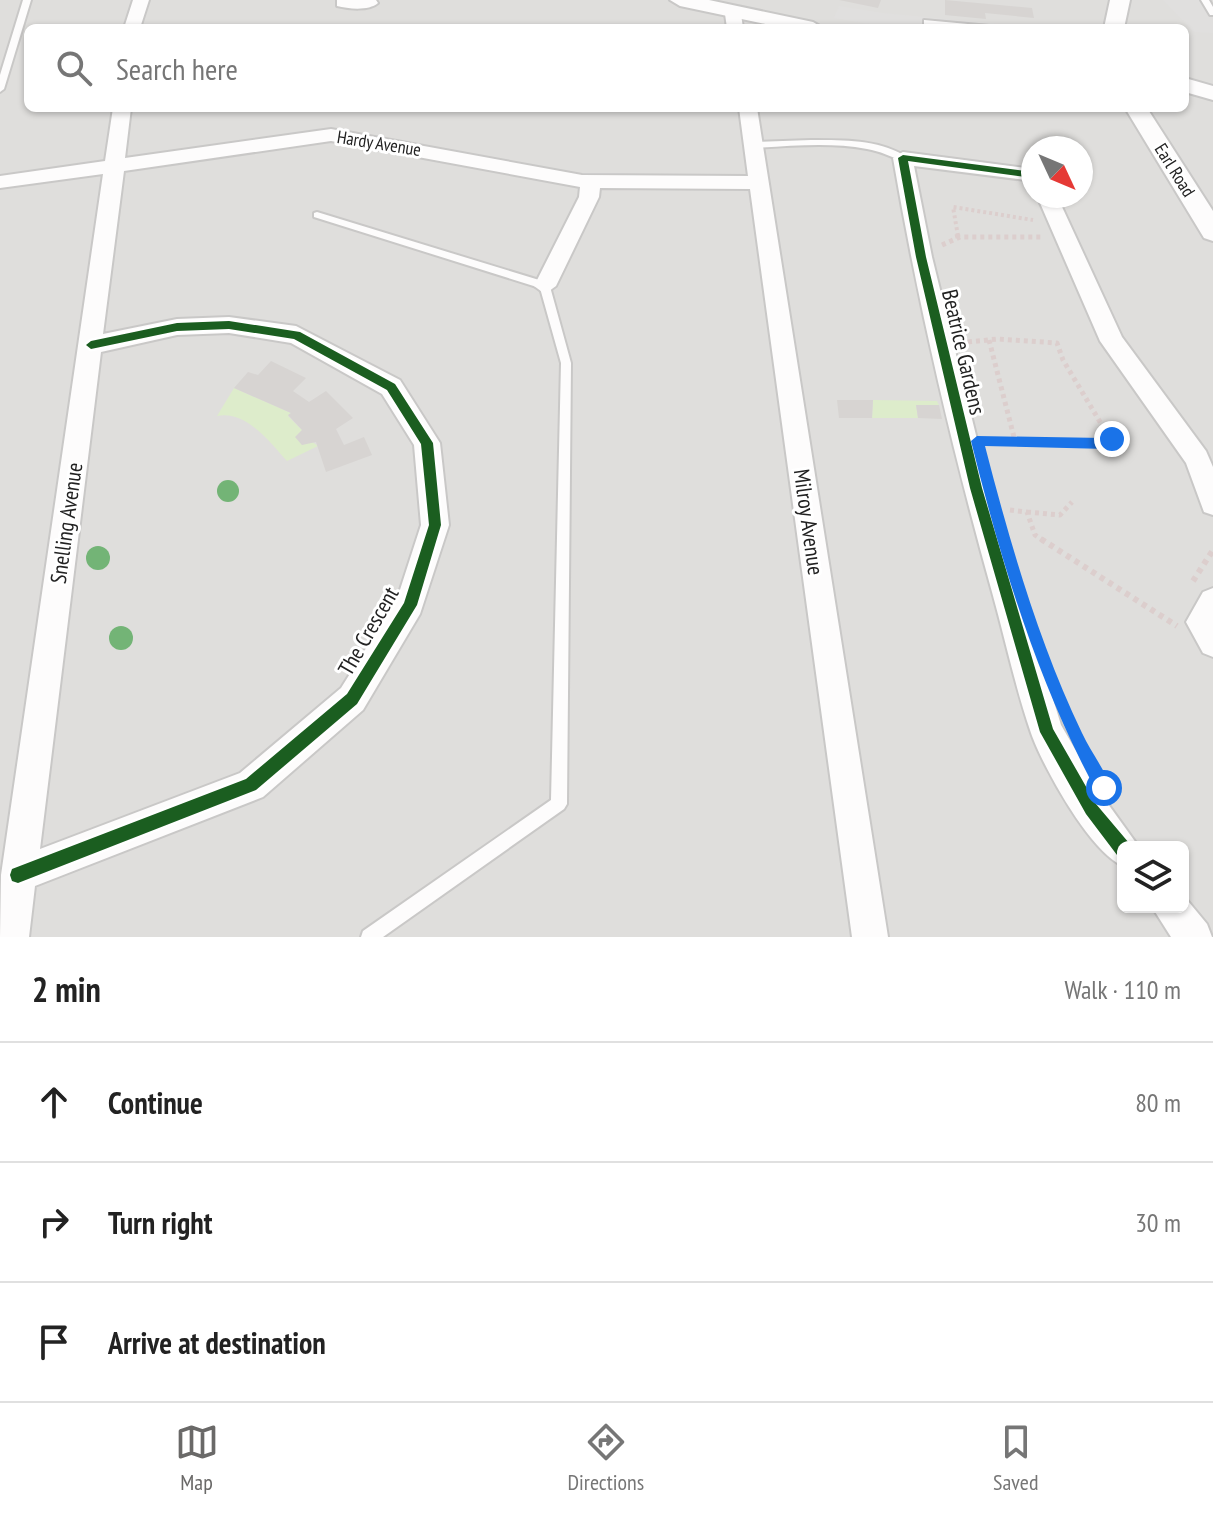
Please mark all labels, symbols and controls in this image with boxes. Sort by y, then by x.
search box [24,24,1189,112]
icon: search [52,46,96,90]
text: Search here [116,49,238,88]
street label: Hardy Avenue [335,125,423,161]
north arrow [1021,136,1093,208]
street label: Earl Road [1150,139,1200,201]
street label: Beatrice Gardens [936,287,992,417]
route end [1094,421,1130,457]
street label: Snelling Avenue [44,461,88,585]
street label: Milroy Avenue [788,467,830,577]
street label: The Crescent [331,582,405,680]
route start [1086,770,1122,806]
map controls [1117,841,1189,913]
button: layers [1117,841,1189,913]
text: 2 min [32,967,101,1011]
text: Walk · 110 m [1064,973,1181,1006]
icon: ahead [32,1080,76,1124]
text: Continue [108,1083,203,1122]
text: 80 m [1135,1086,1181,1119]
icon: right [32,1200,76,1244]
text: Turn right [108,1203,212,1242]
text: 30 m [1135,1206,1181,1239]
icon: arrive [32,1320,76,1364]
text: Arrive at destination [108,1323,326,1362]
tab: Map [175,1420,219,1496]
tab: Directions [568,1420,644,1496]
tab: Saved [993,1420,1038,1496]

